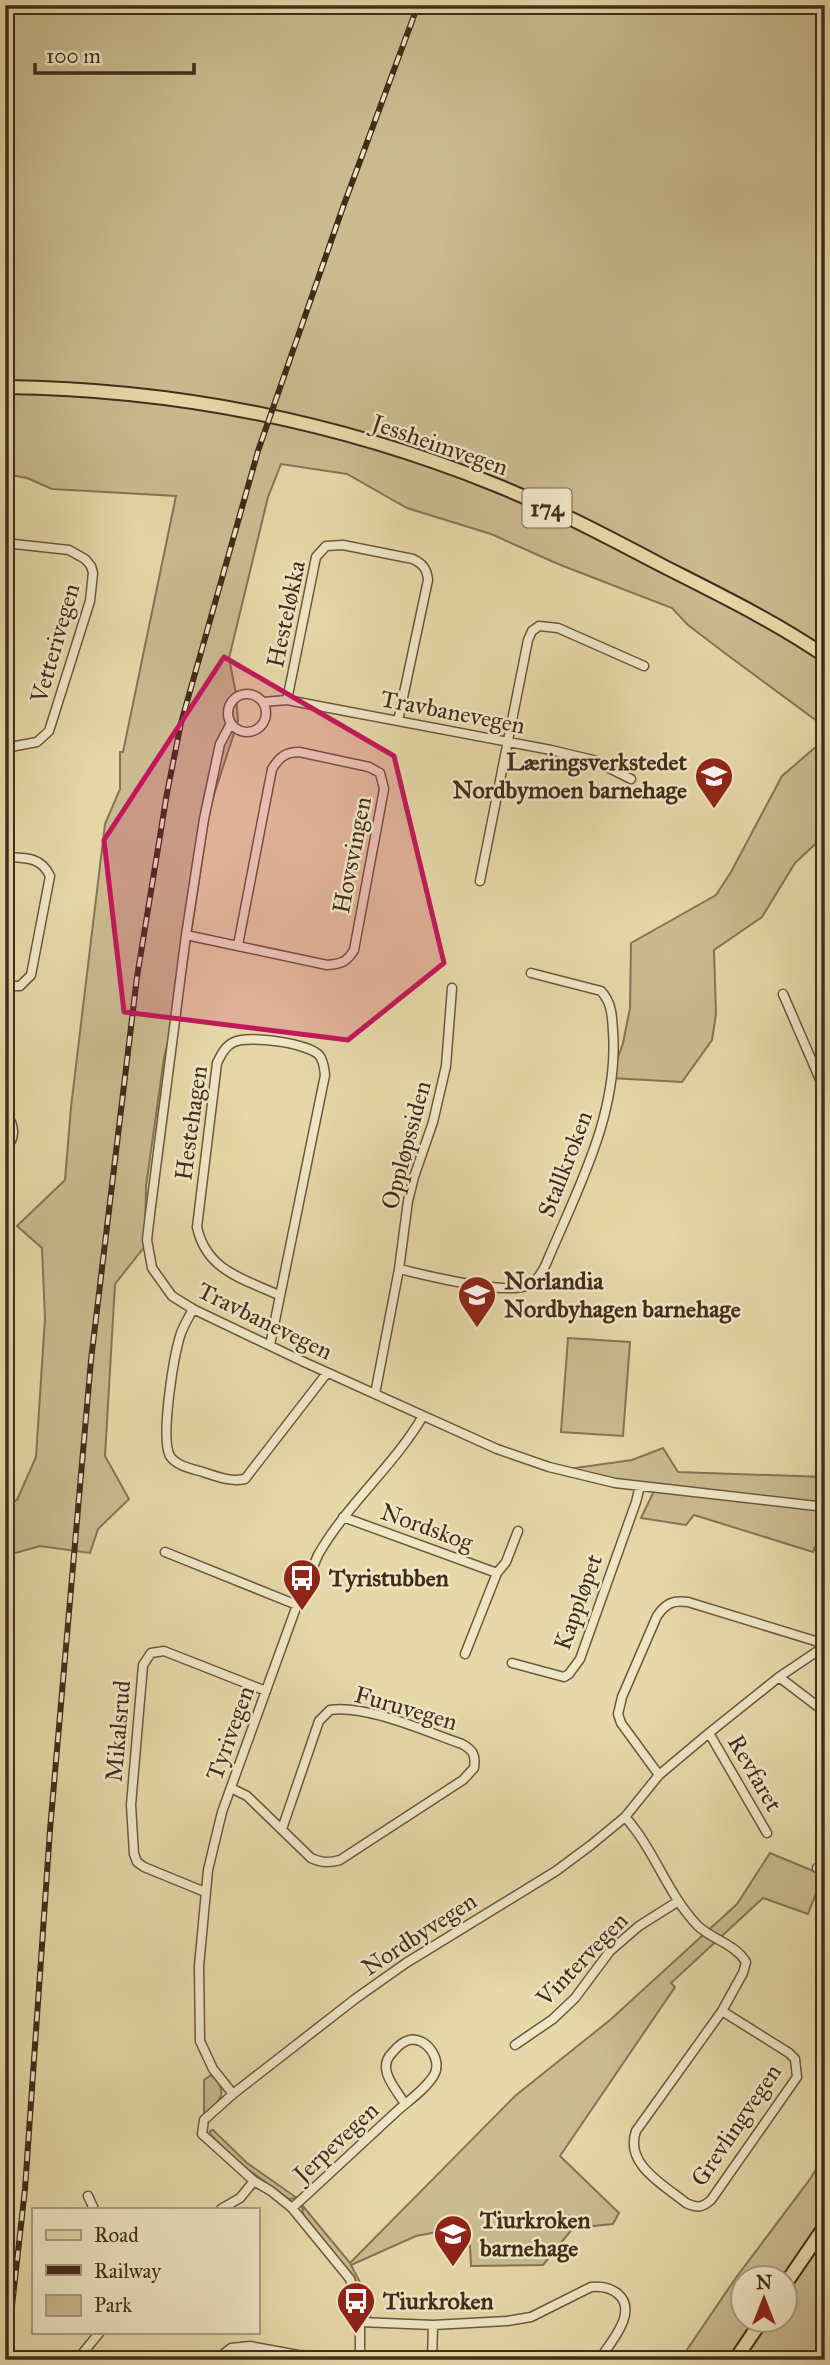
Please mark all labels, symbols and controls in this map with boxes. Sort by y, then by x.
scale bar [35,32,194,76]
text: 100 m [46,43,101,69]
street label: Jessheimvegen [365,407,512,482]
road number: 174 [522,488,572,528]
street label: Hesteløkka [260,557,312,670]
street label: Vetterivegen [23,580,86,707]
street label: Travbanevegen [378,683,528,741]
place label: Læringsverkstedet Nordbymoen barnehage [452,747,687,805]
school or university icon: Læringsverkstedet Nordbymoen barnehage [693,755,735,810]
street label: Hovsvingen [326,794,378,916]
street label: Hestehagen [168,1064,214,1182]
street label: Oppløpssiden [374,1077,438,1213]
street label: Stallkroken [531,1107,599,1221]
place label: Norlandia Nordbyhagen barnehage [504,1266,741,1324]
school or university icon: Norlandia Nordbyhagen barnehage [456,1274,498,1329]
street label: Travbanevegen [193,1275,337,1367]
street label: Nordskog [377,1496,478,1558]
street label: Kappløpet [547,1549,609,1654]
bus stop icon: Tyristubben [281,1557,323,1612]
place label: Tyristubben [328,1563,449,1593]
street label: Mikalsrud [99,1679,137,1783]
street label: Furuvegen [351,1679,461,1737]
street label: Tyrivegen [199,1682,261,1784]
street label: Revfaret [721,1729,789,1817]
street label: Nordbyvegen [356,1886,482,1982]
street label: Vintervegen [529,1906,634,2013]
street label: Grevlingvegen [684,2058,788,2192]
street label: Jerpevegen [285,2095,385,2191]
place label: Tiurkroken barnehage [479,2205,591,2263]
legend [32,2208,259,2334]
school or university icon: Tiurkroken barnehage [432,2213,474,2268]
text: Road [94,2222,139,2248]
text: Railway [94,2258,162,2284]
north arrow [728,2264,798,2334]
text: N [756,2271,772,2294]
bus stop icon: Tiurkroken [335,2280,377,2335]
place label: Tiurkroken [382,2286,494,2316]
text: Park [94,2292,132,2318]

